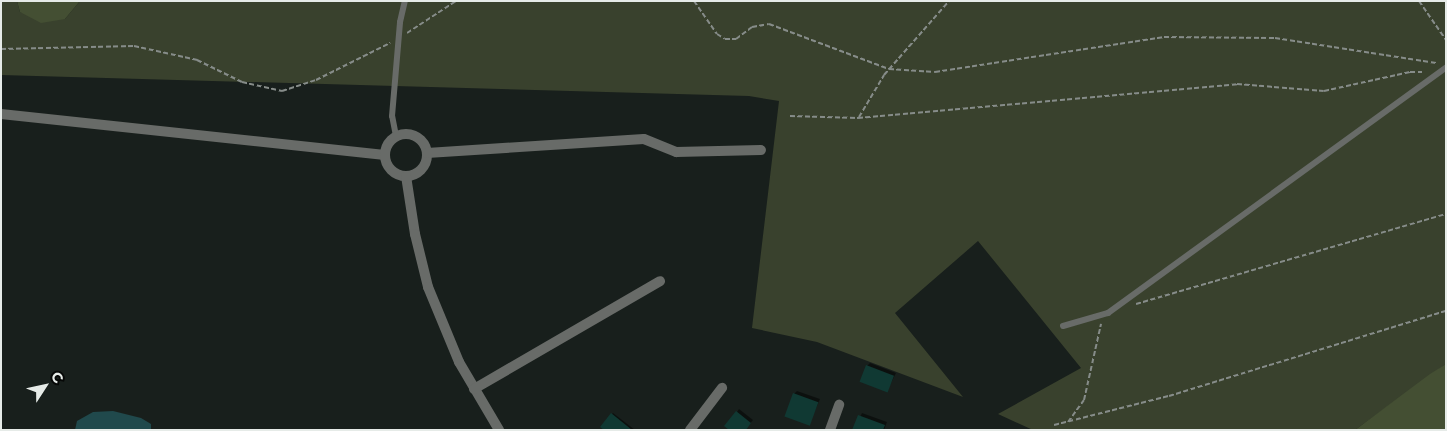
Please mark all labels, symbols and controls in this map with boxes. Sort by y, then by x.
north arrow [20,361,70,411]
text: С [47,368,68,387]

